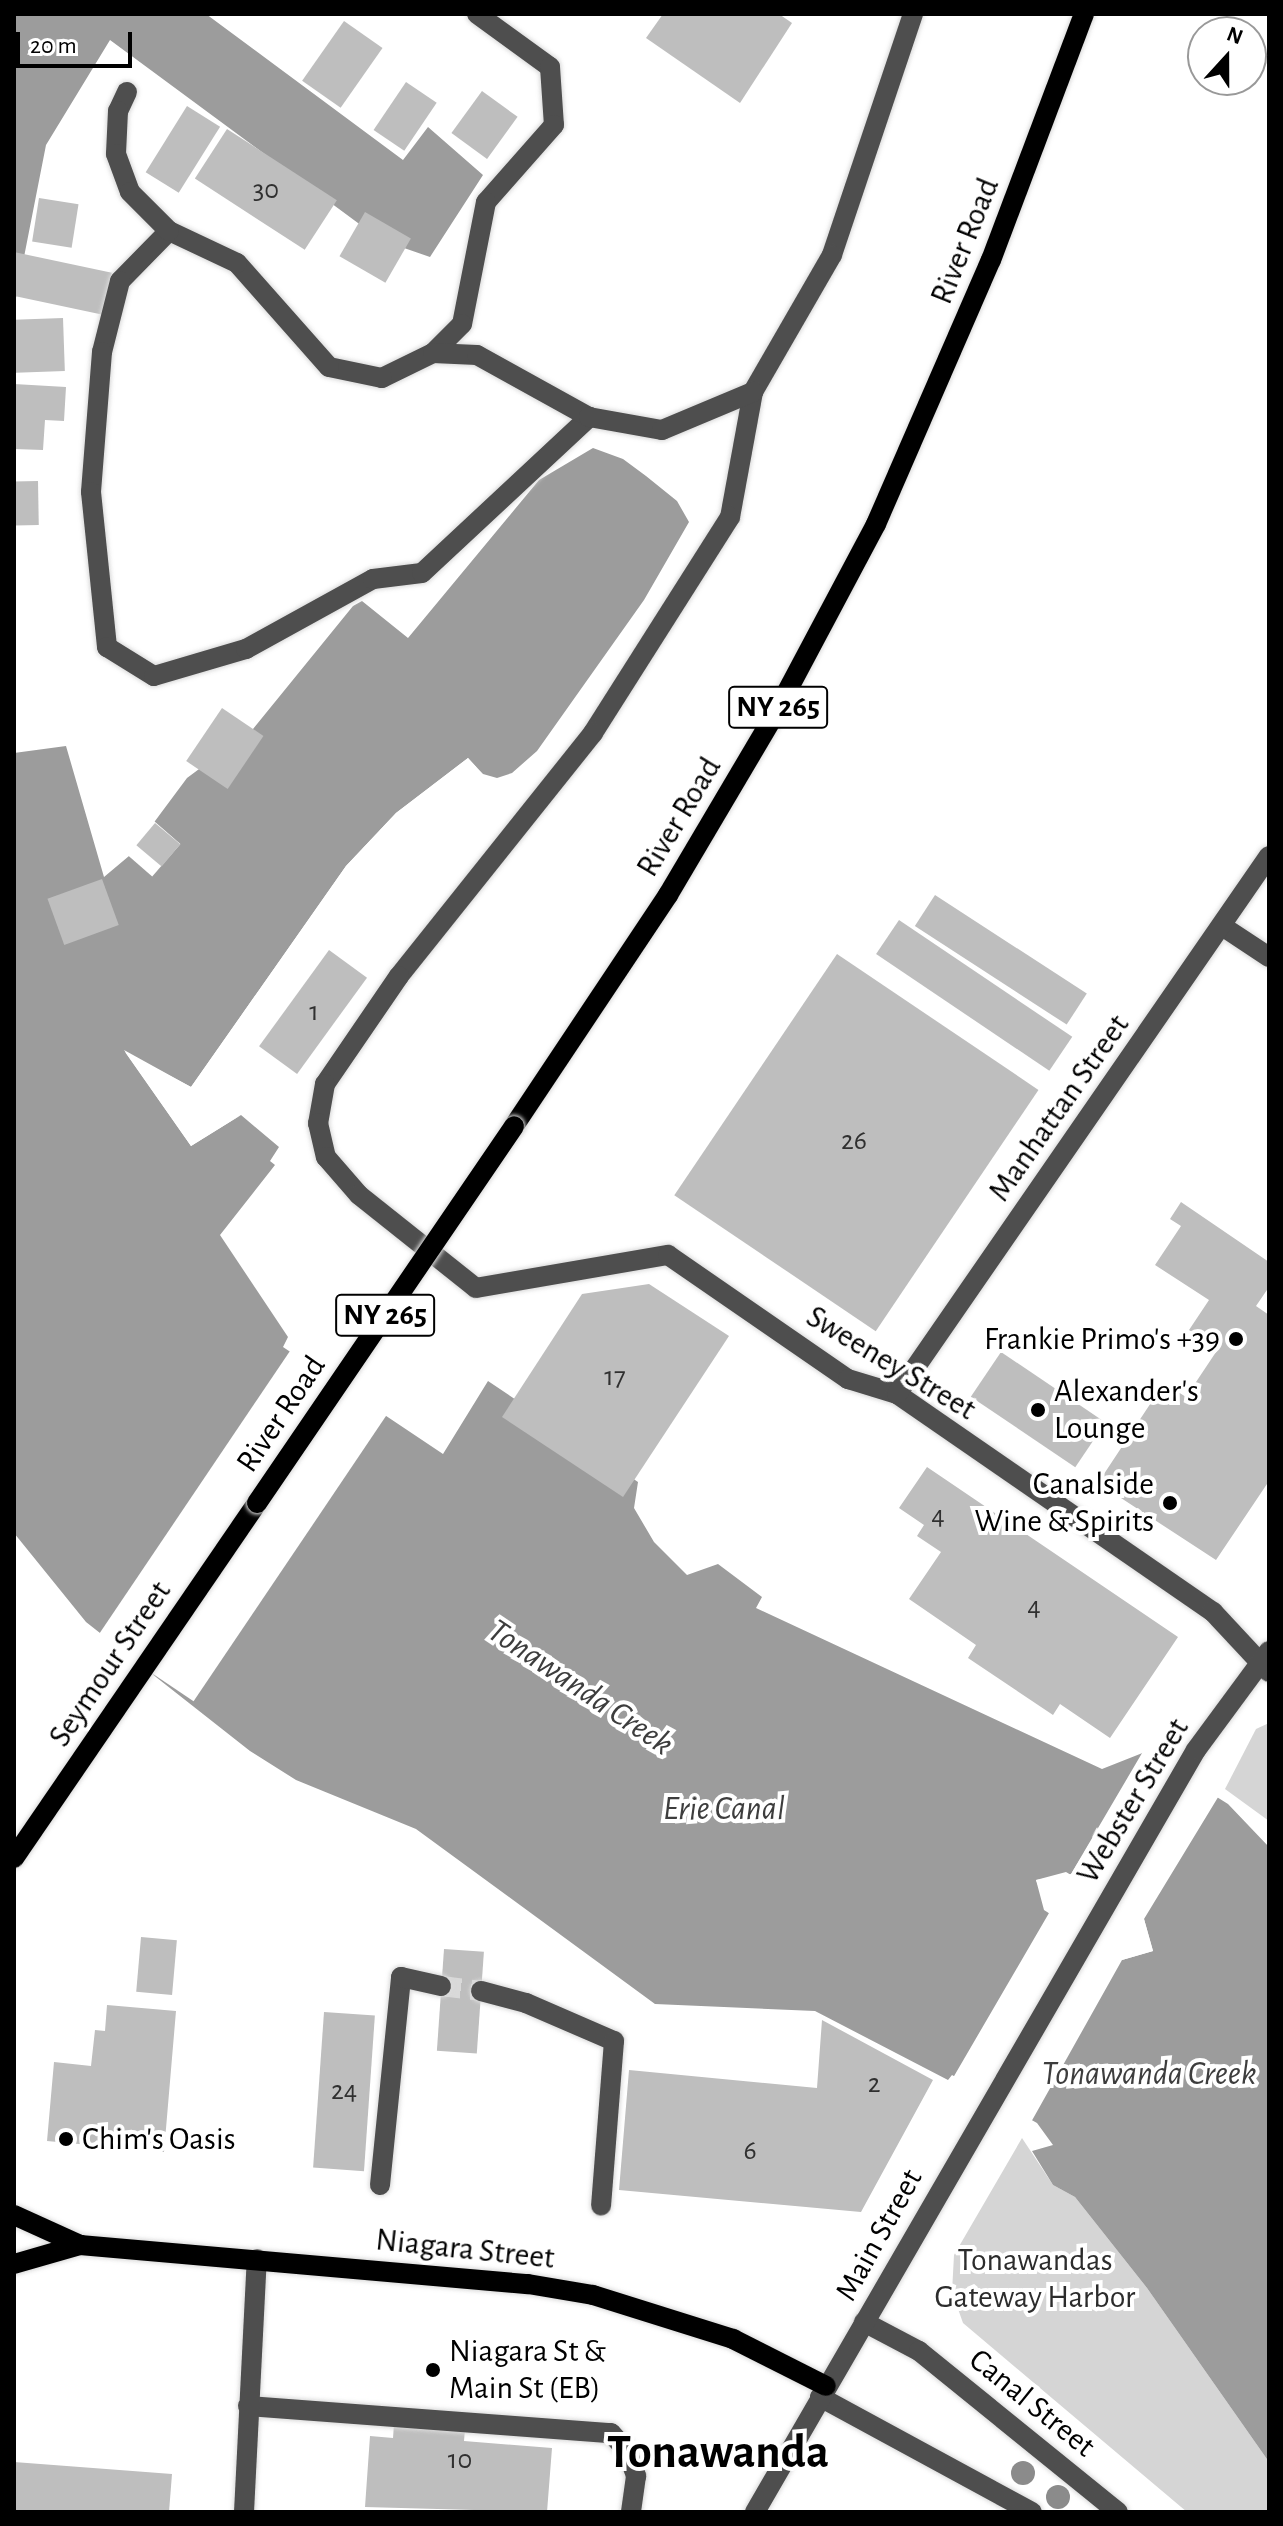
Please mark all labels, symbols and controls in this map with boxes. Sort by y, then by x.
scale bar [20,16,136,66]
north arrow [1187,16,1267,96]
text: N [1224,22,1246,48]
text: 20 m [30,34,77,58]
street label: River Road [922,172,1008,310]
house number: 30 [253,173,279,207]
road number: NY 265 [728,681,828,733]
street label: River Road [628,750,730,884]
house number: 1 [309,995,319,1029]
street label: Manhattan Street [980,1007,1138,1209]
house number: 26 [841,1124,867,1158]
road number: NY 265 [335,1289,435,1341]
street label: Sweeney Street [799,1297,983,1429]
place label: Frankie Primo's +39 [984,1320,1220,1358]
marker: Frankie Primo's +39 [1227,1330,1245,1348]
street label: River Road [228,1348,334,1480]
house number: 17 [604,1360,626,1394]
place label: Alexander's Lounge [1054,1373,1199,1448]
marker: Alexander's Lounge [1029,1401,1047,1419]
place label: Canalside Wine & Spirits [974,1466,1154,1541]
marker: Canalside Wine & Spirits [1161,1494,1179,1512]
house number: 4 [931,1499,945,1533]
street label: Seymour Street [41,1574,179,1754]
house number: 4 [1027,1590,1041,1624]
water label: Tonawanda Creek [479,1611,681,1765]
street label: Webster Street [1069,1712,1197,1890]
water label: Erie Canal [663,1790,785,1830]
water label: Tonawanda Creek [1041,2055,1257,2095]
house number: 2 [868,2067,880,2101]
house number: 24 [331,2074,357,2108]
place label: Chim's Oasis [82,2120,236,2158]
marker: Chim's Oasis [57,2130,75,2148]
house number: 6 [743,2134,757,2168]
street label: Main Street [827,2162,931,2308]
street label: Niagara Street [374,2221,556,2277]
park label: Tonawandas Gateway Harbor [935,2242,1135,2317]
place label: Niagara St & Main St (EB) [449,2333,606,2408]
street label: Canal Street [961,2341,1103,2465]
marker: Niagara St & Main St (EB) [424,2361,442,2379]
district label: Tonawanda [607,2425,829,2483]
house number: 10 [448,2443,472,2477]

